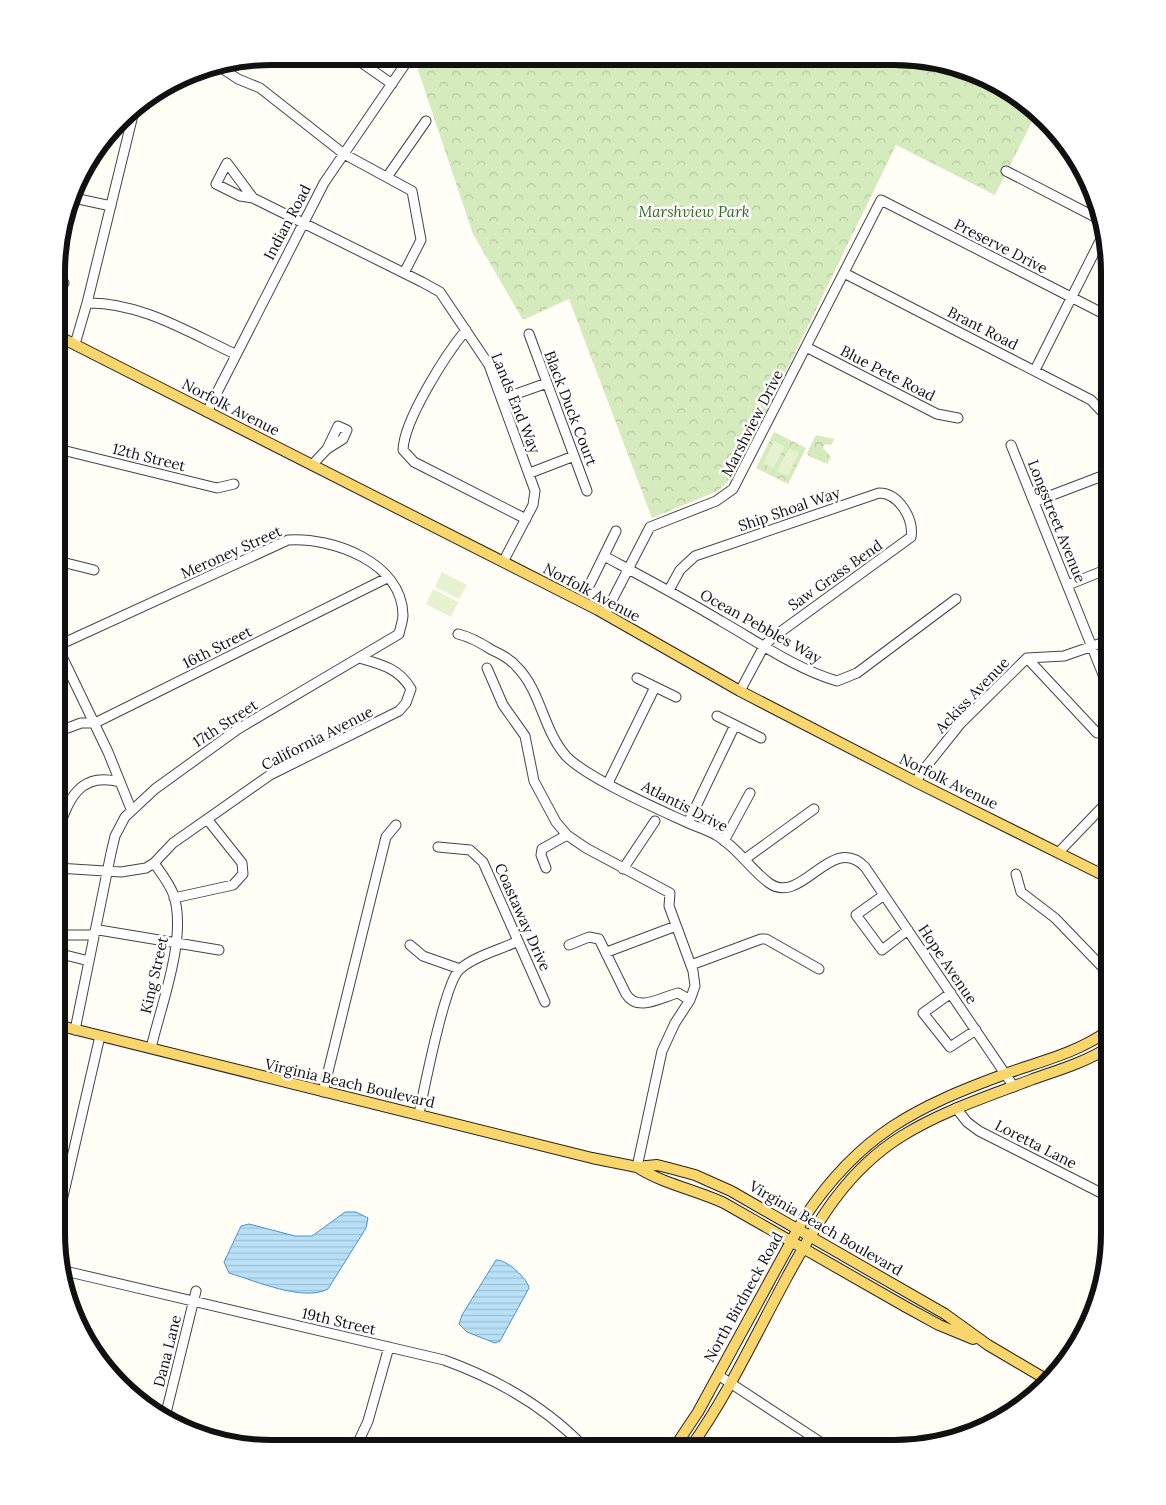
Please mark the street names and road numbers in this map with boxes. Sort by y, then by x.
street label: Indian Road [259,181,315,263]
street label: Preserve Drive [951,214,1051,278]
street label: Brant Road [944,302,1022,354]
street label: Blue Pete Road [837,341,939,405]
street label: Black Duck Court [540,348,602,468]
street label: Lands End Way [487,350,545,456]
street label: Marshview Drive [717,366,787,480]
street label: Norfolk Avenue [179,374,283,440]
street label: 12th Street [110,439,188,475]
street label: Longstreet Avenue [1024,457,1090,585]
street label: Ship Shoal Way [736,483,843,535]
street label: Meroney Street [178,521,285,583]
street label: Saw Grass Bend [784,535,886,615]
street label: Norfolk Avenue [540,558,644,626]
street label: Ocean Pebbles Way [697,585,825,667]
street label: 16th Street [179,621,255,673]
street label: Ackiss Avenue [930,653,1013,738]
street label: 17th Street [189,695,261,751]
street label: California Avenue [258,702,376,774]
street label: Norfolk Avenue [897,749,1001,813]
street label: Atlantis Drive [638,776,731,836]
street label: Coastaway Drive [491,860,555,974]
street label: Hope Avenue [914,921,982,1007]
street label: King Street [136,935,172,1015]
street label: Virginia Beach Boulevard [262,1054,437,1112]
street label: Loretta Lane [992,1115,1080,1173]
street label: Virginia Beach Boulevard [745,1176,906,1280]
street label: North Birdneck Road [699,1228,787,1366]
street label: 19th Street [300,1303,378,1339]
street label: Dana Lane [149,1313,185,1389]

